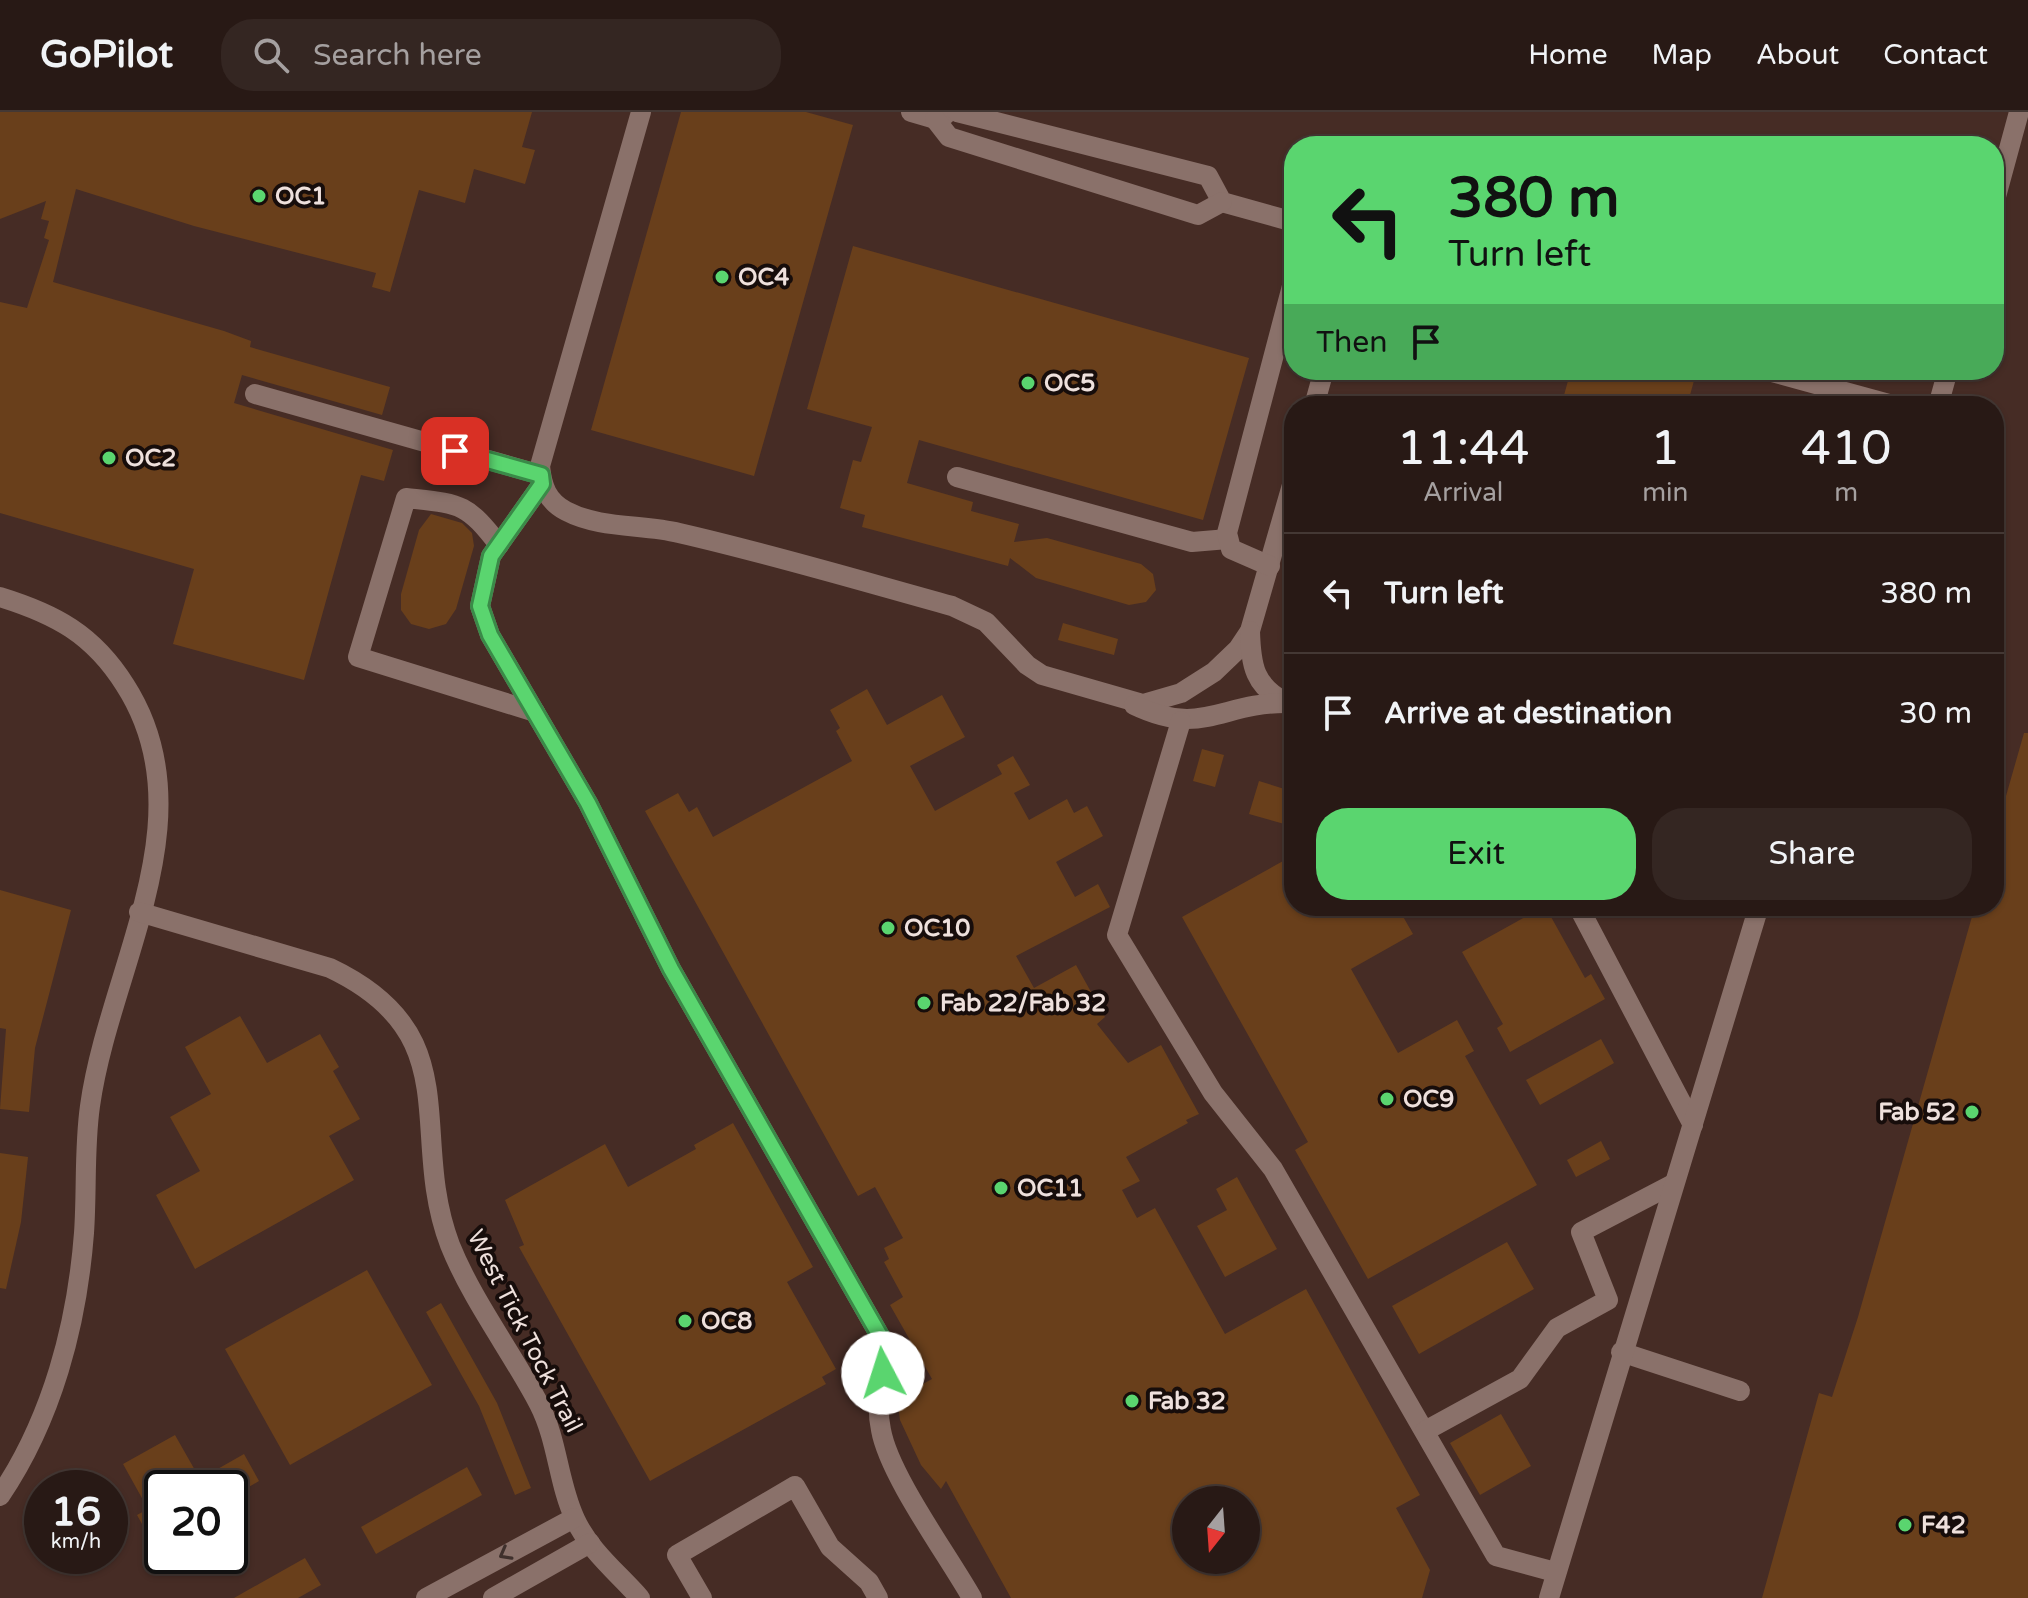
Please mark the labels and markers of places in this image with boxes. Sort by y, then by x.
place label: OC1 [275,182,326,211]
marker: OC1 [250,187,268,205]
place label: OC4 [738,263,789,292]
marker: OC4 [713,268,731,286]
place label: OC5 [1044,369,1095,398]
marker: OC5 [1019,374,1037,392]
pin [421,417,489,485]
place label: OC2 [125,444,176,473]
marker: OC2 [100,449,118,467]
place label: OC10 [904,914,970,943]
marker: OC10 [879,919,897,937]
place label: Fab 22/Fab 32 [940,989,1106,1018]
marker: Fab 22/Fab 32 [915,994,933,1012]
place label: OC9 [1403,1085,1454,1114]
marker: OC9 [1378,1090,1396,1108]
place label: Fab 52 [1878,1098,1956,1127]
marker: Fab 52 [1963,1103,1981,1121]
place label: OC11 [1017,1174,1083,1203]
marker: OC11 [992,1179,1010,1197]
place label: OC8 [701,1307,752,1336]
marker: OC8 [676,1312,694,1330]
place label: Fab 32 [1148,1387,1226,1416]
marker: Fab 32 [1123,1392,1141,1410]
place label: F42 [1921,1511,1966,1540]
marker: F42 [1896,1516,1914,1534]

